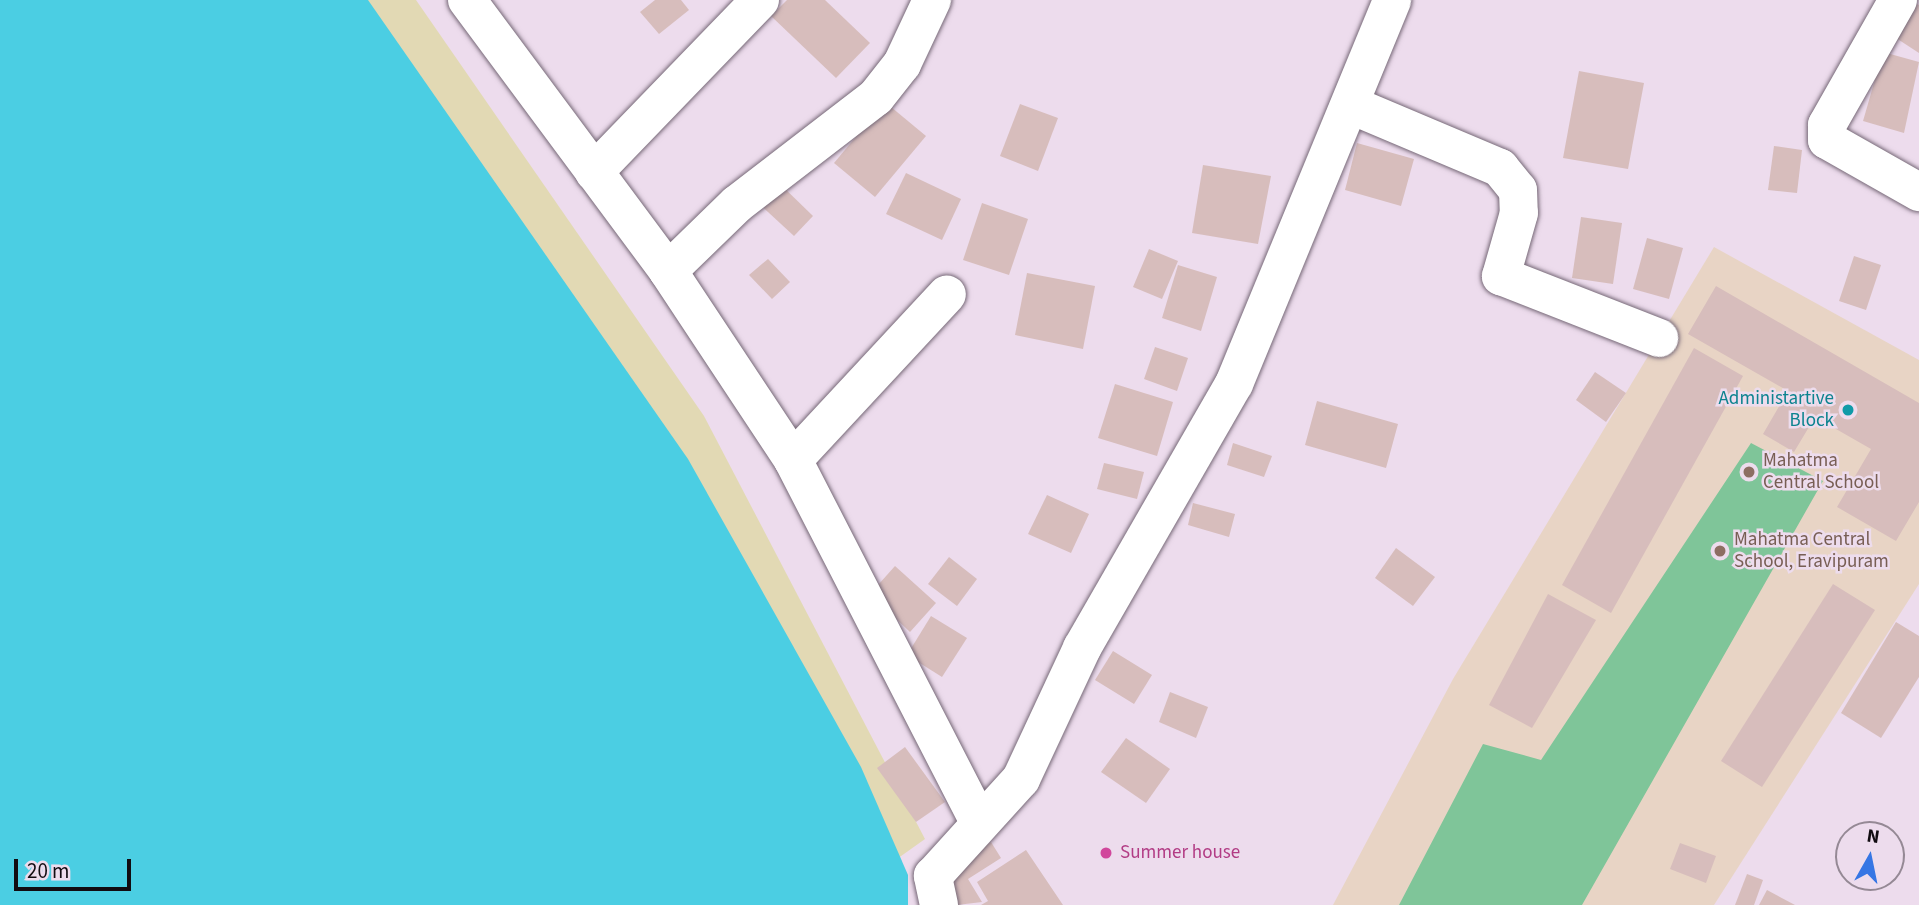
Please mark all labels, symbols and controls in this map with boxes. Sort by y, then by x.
place label: Administartive Block [1719,388,1834,432]
marker: Administartive Block [1840,402,1856,418]
place label: Mahatma Central School [1763,450,1879,494]
marker: Mahatma Central School [1741,464,1757,480]
place label: Mahatma Central School, Eravipuram [1734,529,1889,573]
marker: Mahatma Central School, Eravipuram [1712,543,1728,559]
north arrow [1835,821,1905,891]
text: N [1865,822,1881,851]
place label: Summer house [1120,842,1240,864]
marker: Summer house [1098,845,1114,861]
scale bar [18,846,135,890]
text: 20 m [27,856,69,886]

